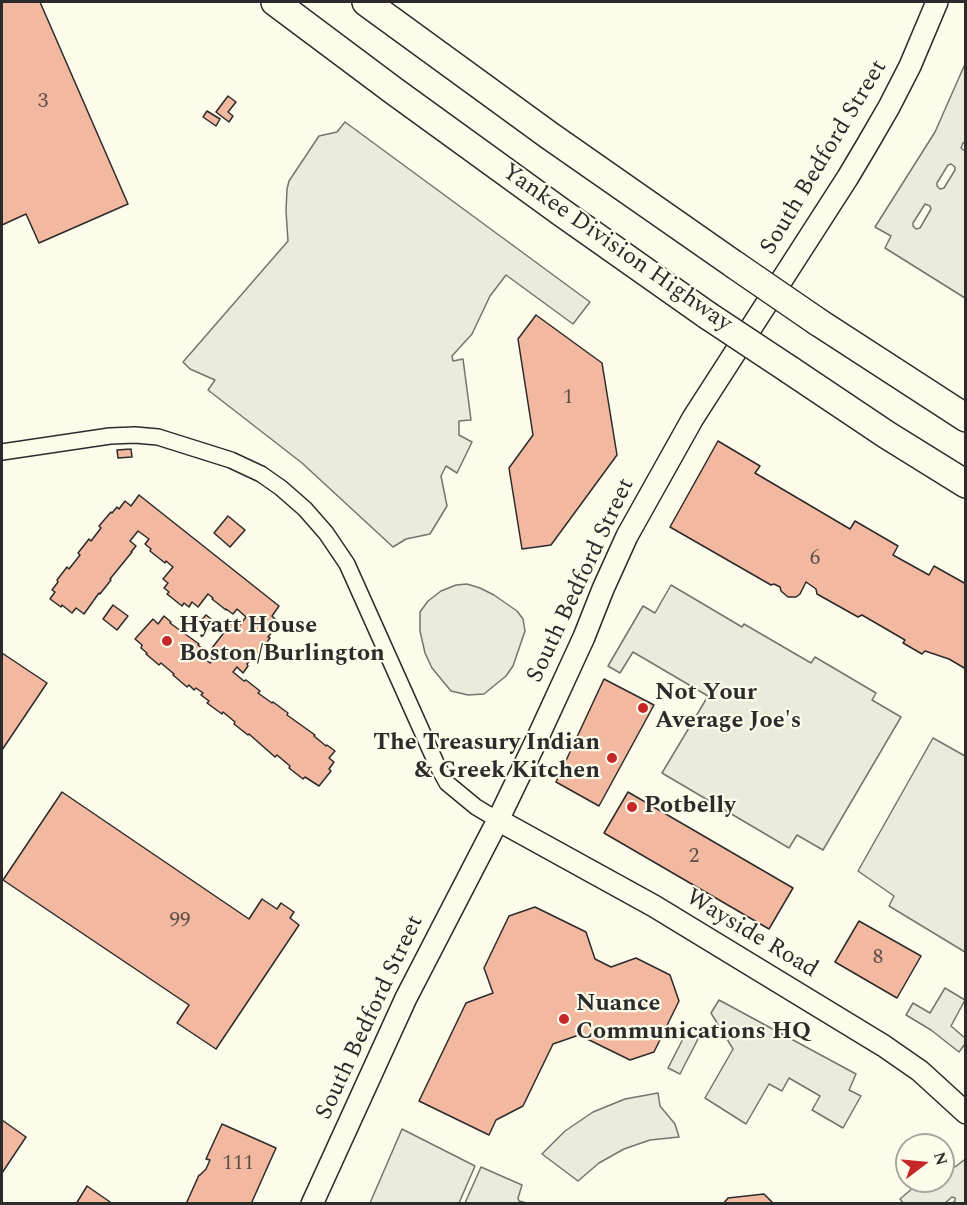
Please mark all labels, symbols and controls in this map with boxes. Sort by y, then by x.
street label: South Bedford Street [755,55,895,261]
house number: 3 [38,90,48,116]
street label: Yankee Division Highway [495,159,737,339]
house number: 1 [563,386,573,412]
street label: South Bedford Street [522,474,642,688]
house number: 6 [810,547,820,573]
place label: Hyatt House Boston/Burlington [179,613,385,669]
marker: Hyatt House Boston/Burlington [160,634,174,648]
place label: Not Your Average Joe's [655,680,801,736]
marker: Not Your Average Joe's [636,701,650,715]
place label: The Treasury Indian & Greek Kitchen [373,730,600,786]
marker: The Treasury Indian & Greek Kitchen [605,751,619,765]
place label: Potbelly [644,793,736,821]
marker: Potbelly [625,800,639,814]
house number: 2 [689,845,699,871]
street label: Wayside Road [680,884,822,986]
house number: 99 [170,909,190,935]
street label: South Bedford Street [311,911,431,1125]
house number: 8 [873,946,883,972]
place label: Nuance Communications HQ [576,991,811,1047]
marker: Nuance Communications HQ [557,1012,571,1026]
north arrow [895,1133,955,1193]
text: N [927,1149,954,1168]
house number: 111 [222,1152,254,1178]

